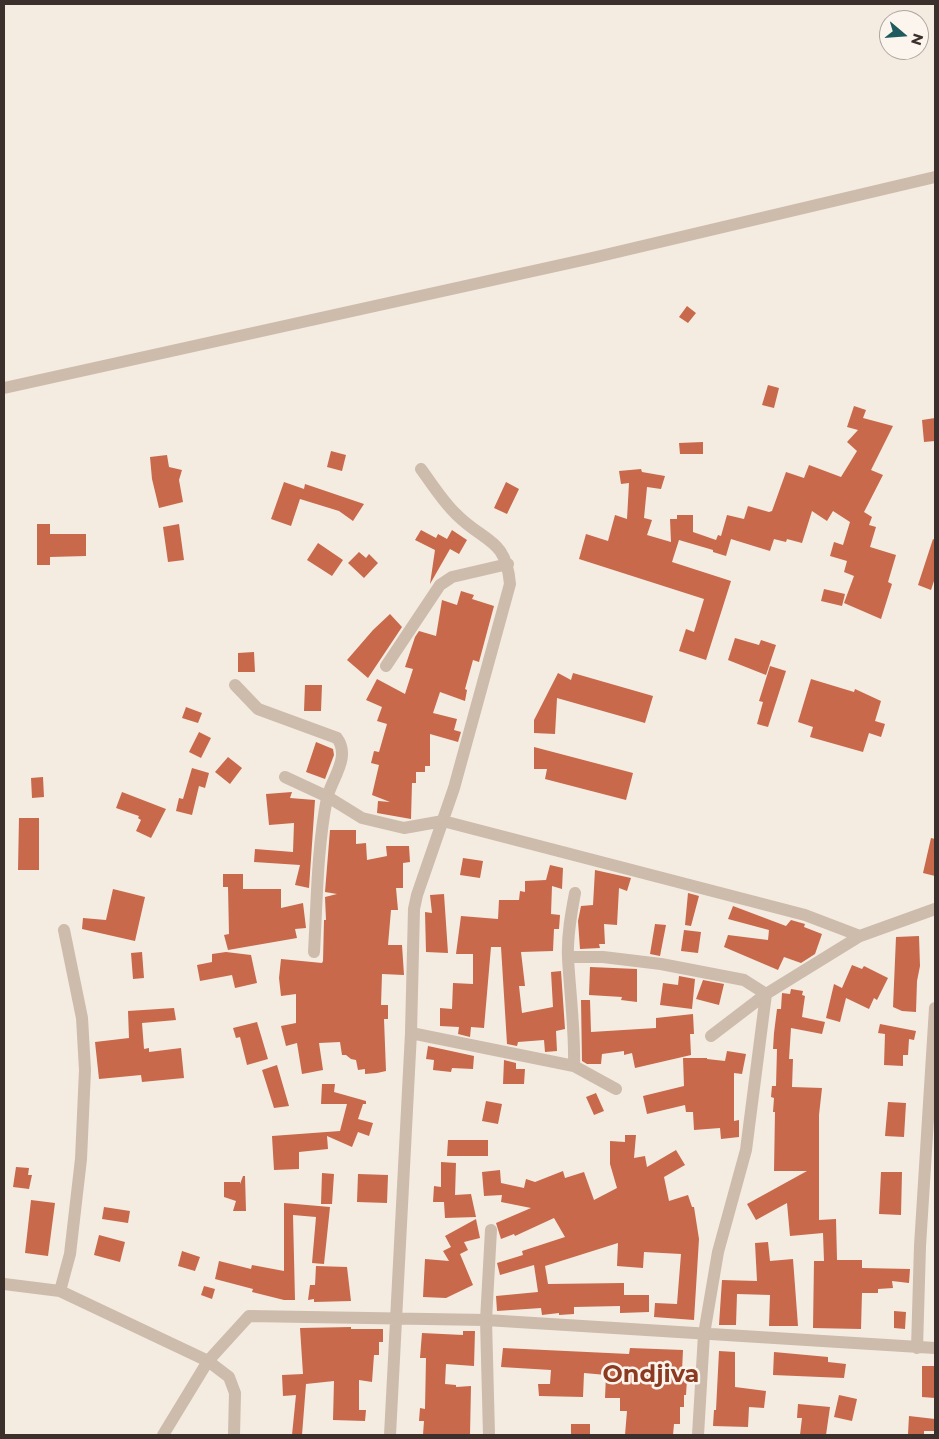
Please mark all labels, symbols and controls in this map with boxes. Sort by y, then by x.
north arrow [879,10,929,60]
text: N [907,31,928,47]
district label: Ondjiva [603,1361,699,1389]

